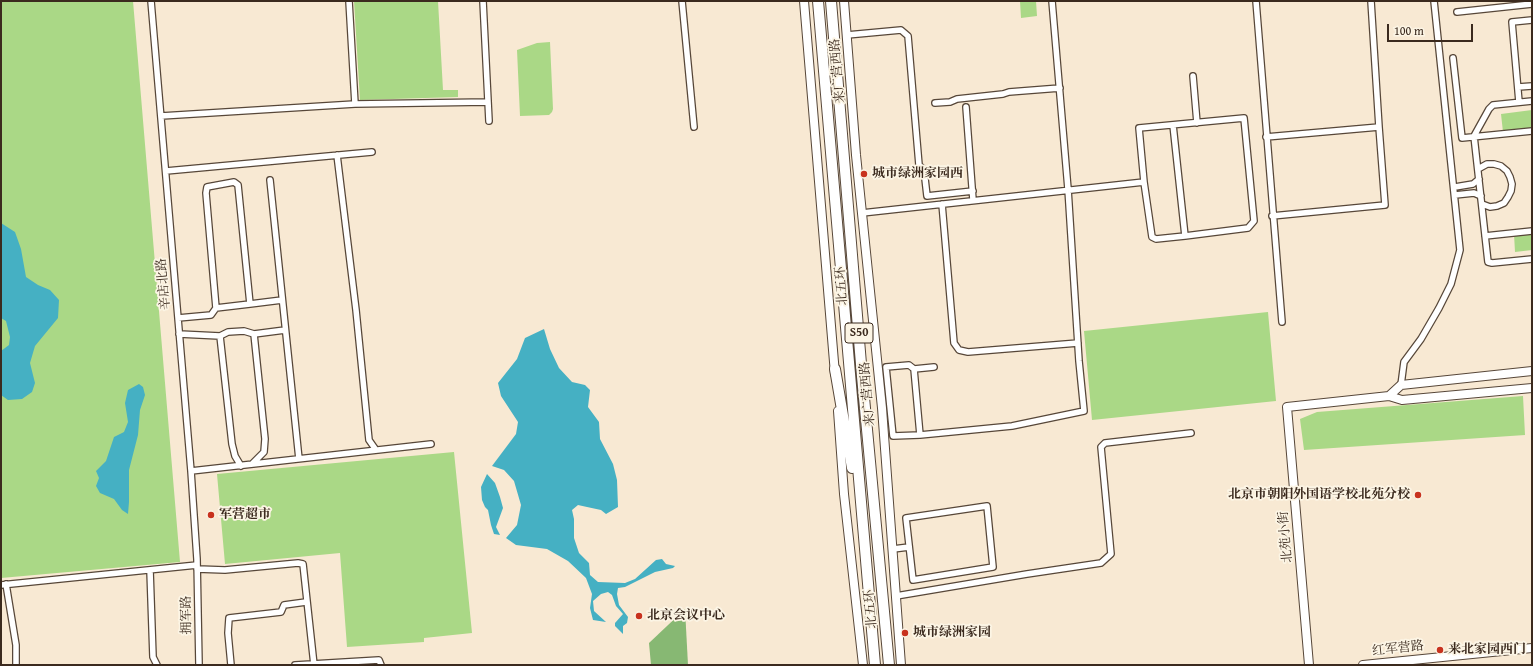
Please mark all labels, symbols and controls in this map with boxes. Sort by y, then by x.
scale bar [1389,16,1475,42]
text: 100 m [1394,22,1424,39]
street label: 来广营西路 [827,38,849,104]
place label: 城市绿洲家园西 [872,166,963,182]
marker: 城市绿洲家园西 [859,169,869,179]
street label: 辛店北路 [154,257,174,311]
street label: 北五环 [833,266,851,306]
road number: S50 [845,323,873,343]
street label: 来广营西路 [857,361,879,427]
place label: 北京市朝阳外国语学校北苑分校 [1228,487,1410,503]
marker: 北京市朝阳外国语学校北苑分校 [1413,490,1423,500]
place label: 军营超市 [219,507,271,523]
marker: 军营超市 [206,510,216,520]
street label: 北苑小街 [1276,510,1296,564]
street label: 北五环 [862,589,880,629]
street label: 拥军路 [179,595,195,635]
place label: 北京会议中心 [647,608,725,624]
marker: 北京会议中心 [634,611,644,621]
place label: 城市绿洲家园 [913,625,991,641]
marker: 城市绿洲家园 [900,628,910,638]
street label: 红军营路 [1371,639,1425,659]
place label: 来北家园西门 [1448,642,1526,658]
marker: 来北家园西门 [1435,645,1445,655]

